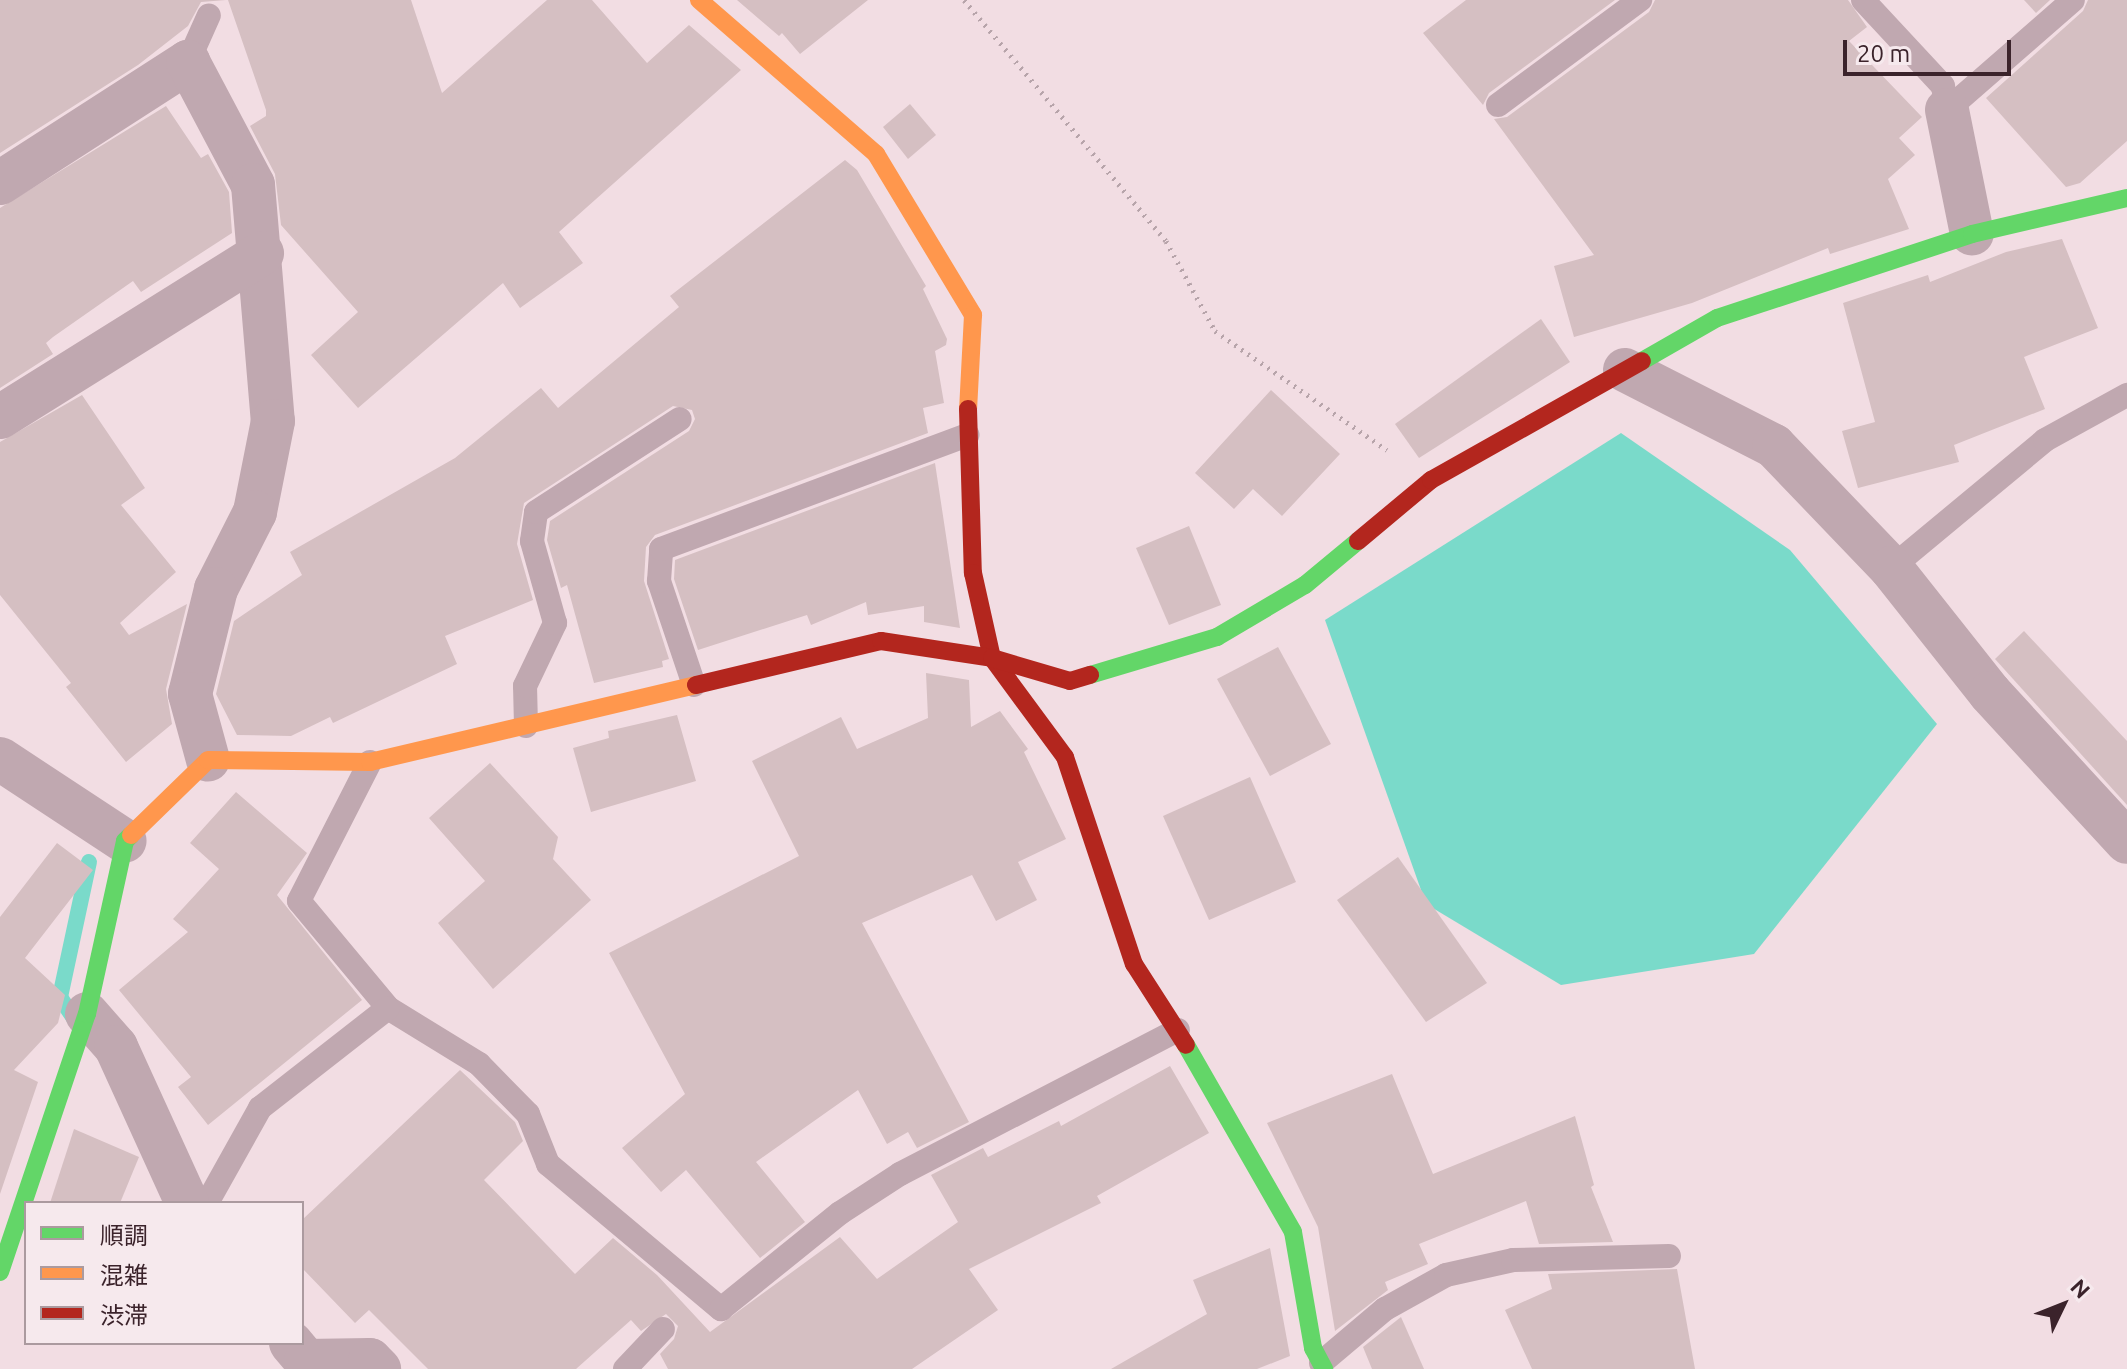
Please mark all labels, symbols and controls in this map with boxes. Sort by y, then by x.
scale bar [1847,24,2015,74]
text: 20 m [1857,40,1910,67]
legend [24,1201,304,1345]
text: 順調 [100,1222,148,1249]
text: 混雑 [100,1262,148,1289]
north arrow [2023,1265,2103,1345]
text: N [2066,1274,2096,1303]
text: 渋滞 [100,1302,148,1329]

